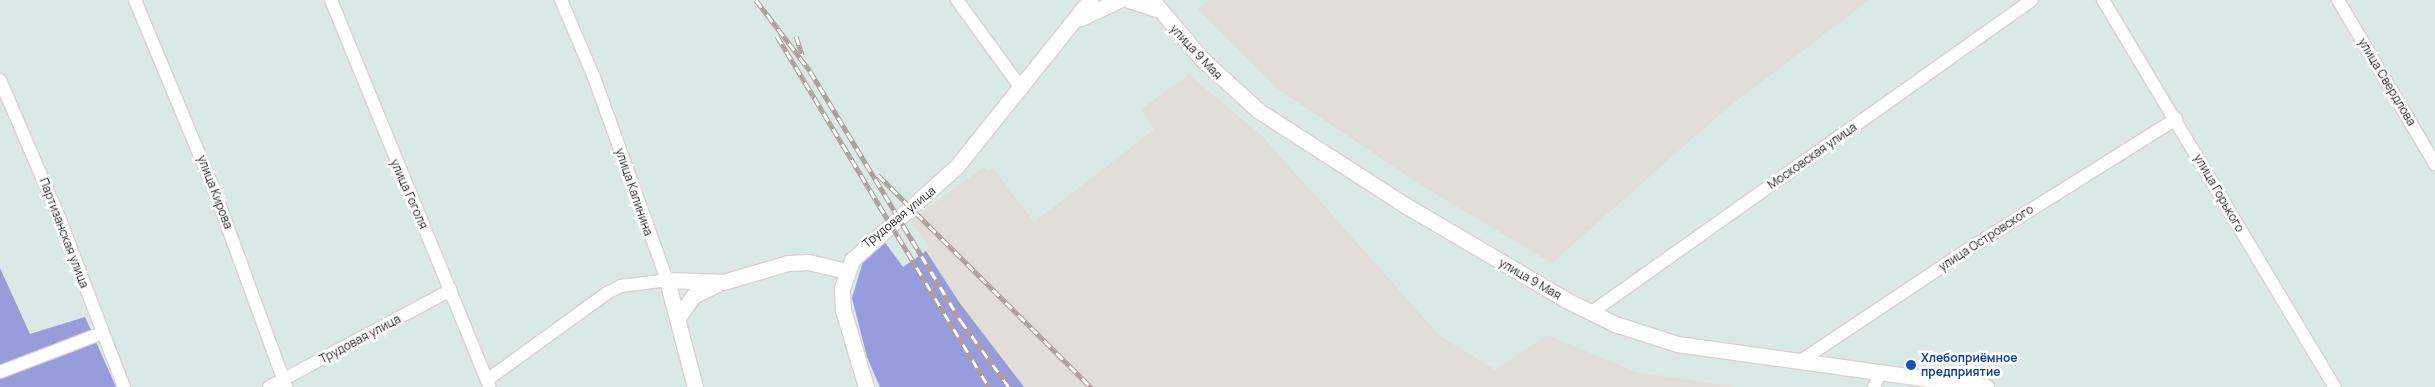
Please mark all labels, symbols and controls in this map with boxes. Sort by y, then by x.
street label: улица 9 Мая [1167,22,1225,82]
street label: улица Свердлова [2355,36,2419,128]
street label: Московская улица [1765,120,1859,192]
street label: улица Калинина [612,146,656,238]
street label: улица Горького [2191,151,2247,235]
street label: улица Кирова [194,153,236,231]
street label: улица Гоголя [387,157,431,231]
street label: Партизанская улица [36,176,92,290]
street label: Трудовая улица [860,183,938,251]
street label: улица Островского [1936,202,2036,274]
street label: улица 9 Мая [1496,255,1564,303]
street label: Трудовая улица [317,312,403,366]
place label: Хлебоприёмное предприятие [1921,351,2018,379]
marker: Хлебоприёмное предприятие [1905,359,1917,371]

